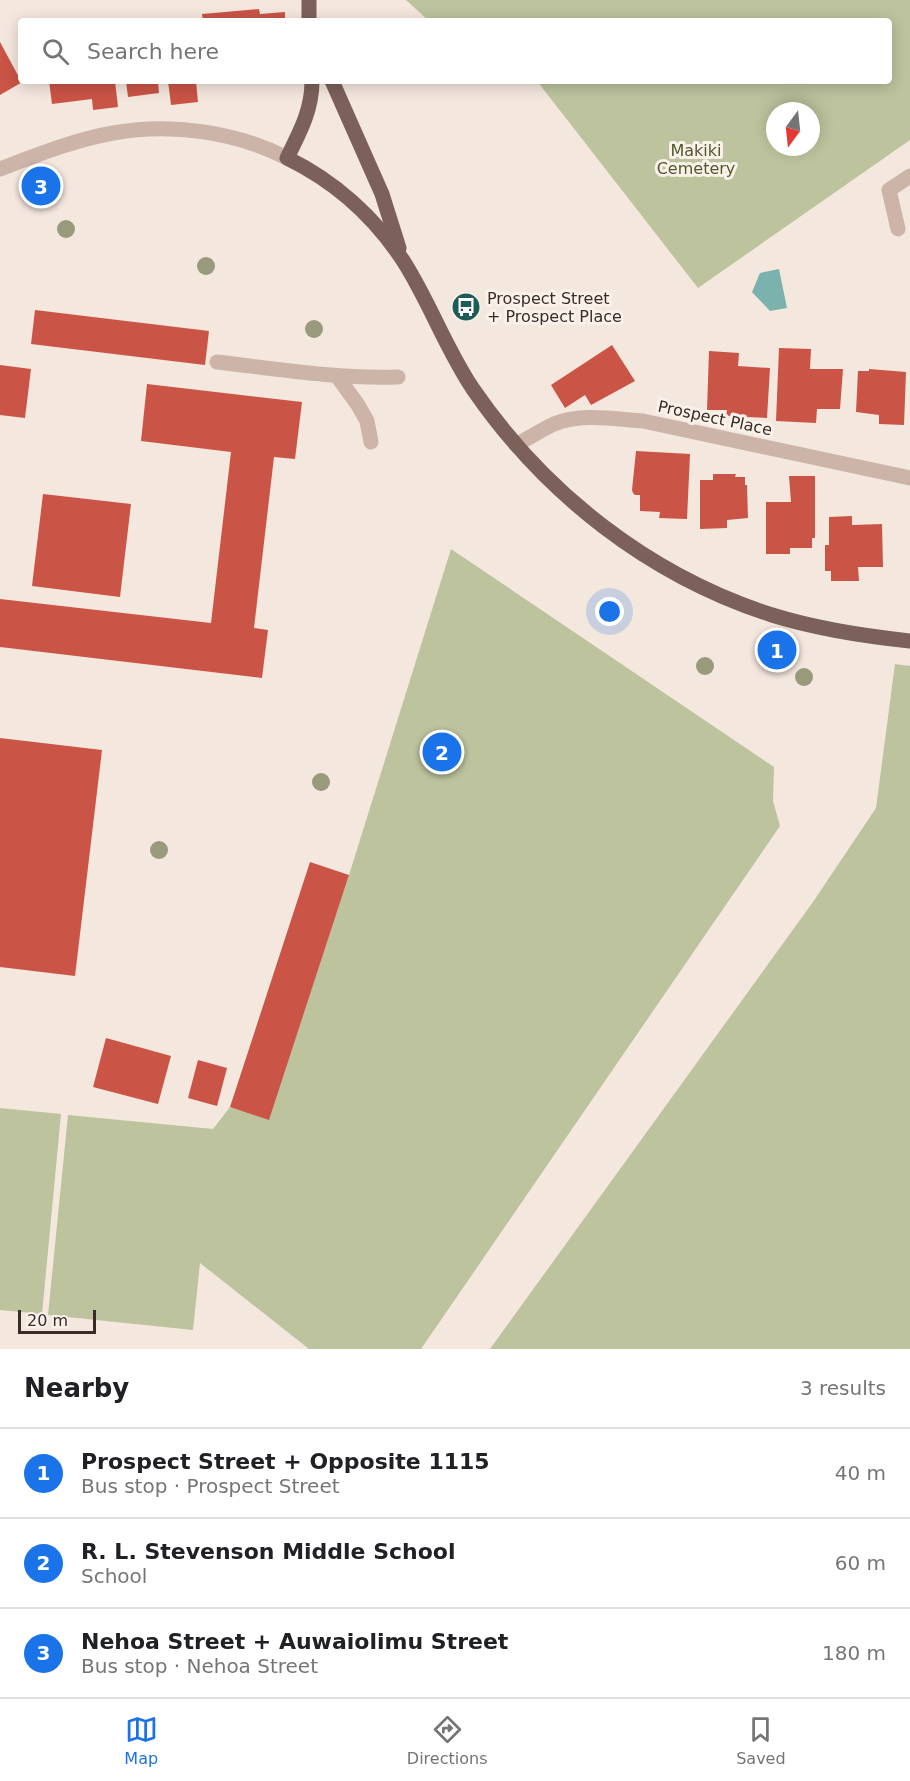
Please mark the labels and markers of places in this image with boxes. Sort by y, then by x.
pin: 3 [22,164,60,208]
place label: Prospect Street + Prospect Place [487,289,622,326]
bus stop icon: Prospect Street + Prospect Place [450,291,482,323]
pin: 1 [758,628,796,672]
pin: 2 [422,730,462,774]

